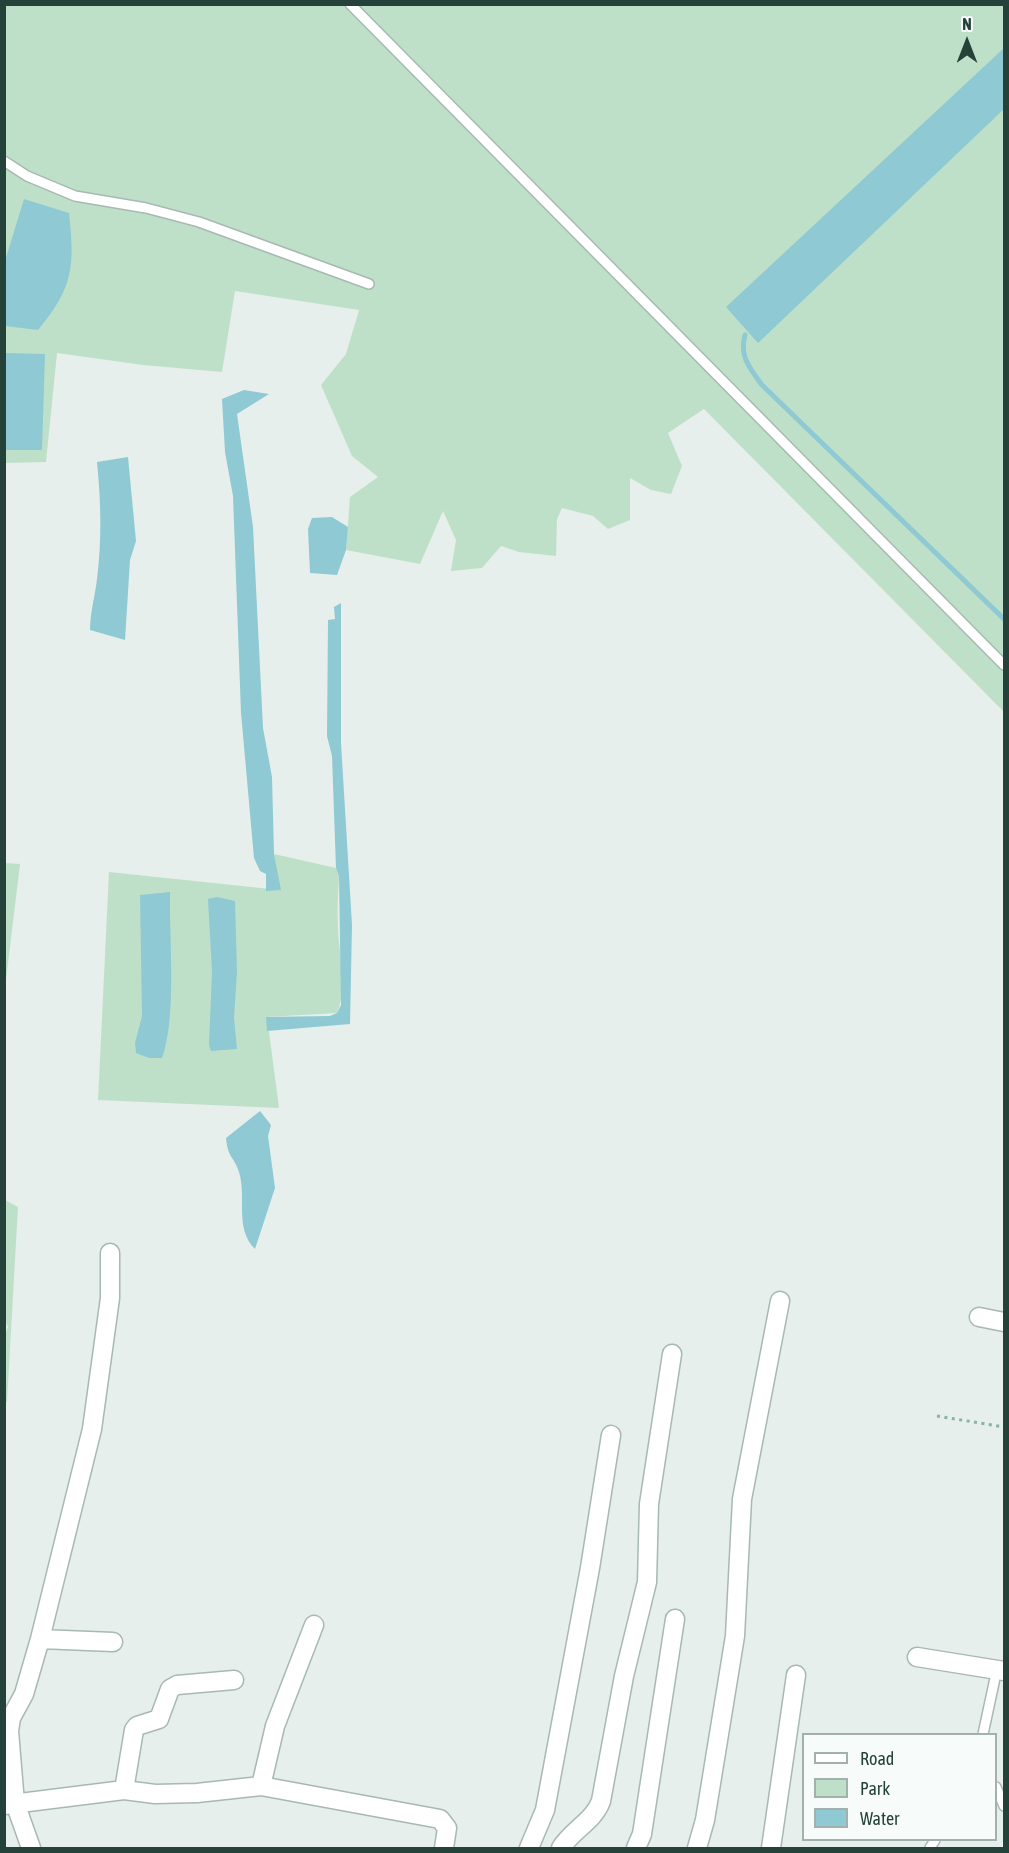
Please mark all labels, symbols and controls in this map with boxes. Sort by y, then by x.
north arrow [937,12,997,72]
text: N [962,15,972,33]
legend [802,1733,997,1841]
text: Road [860,1748,894,1769]
text: Park [860,1778,890,1799]
text: Water [860,1808,899,1829]

